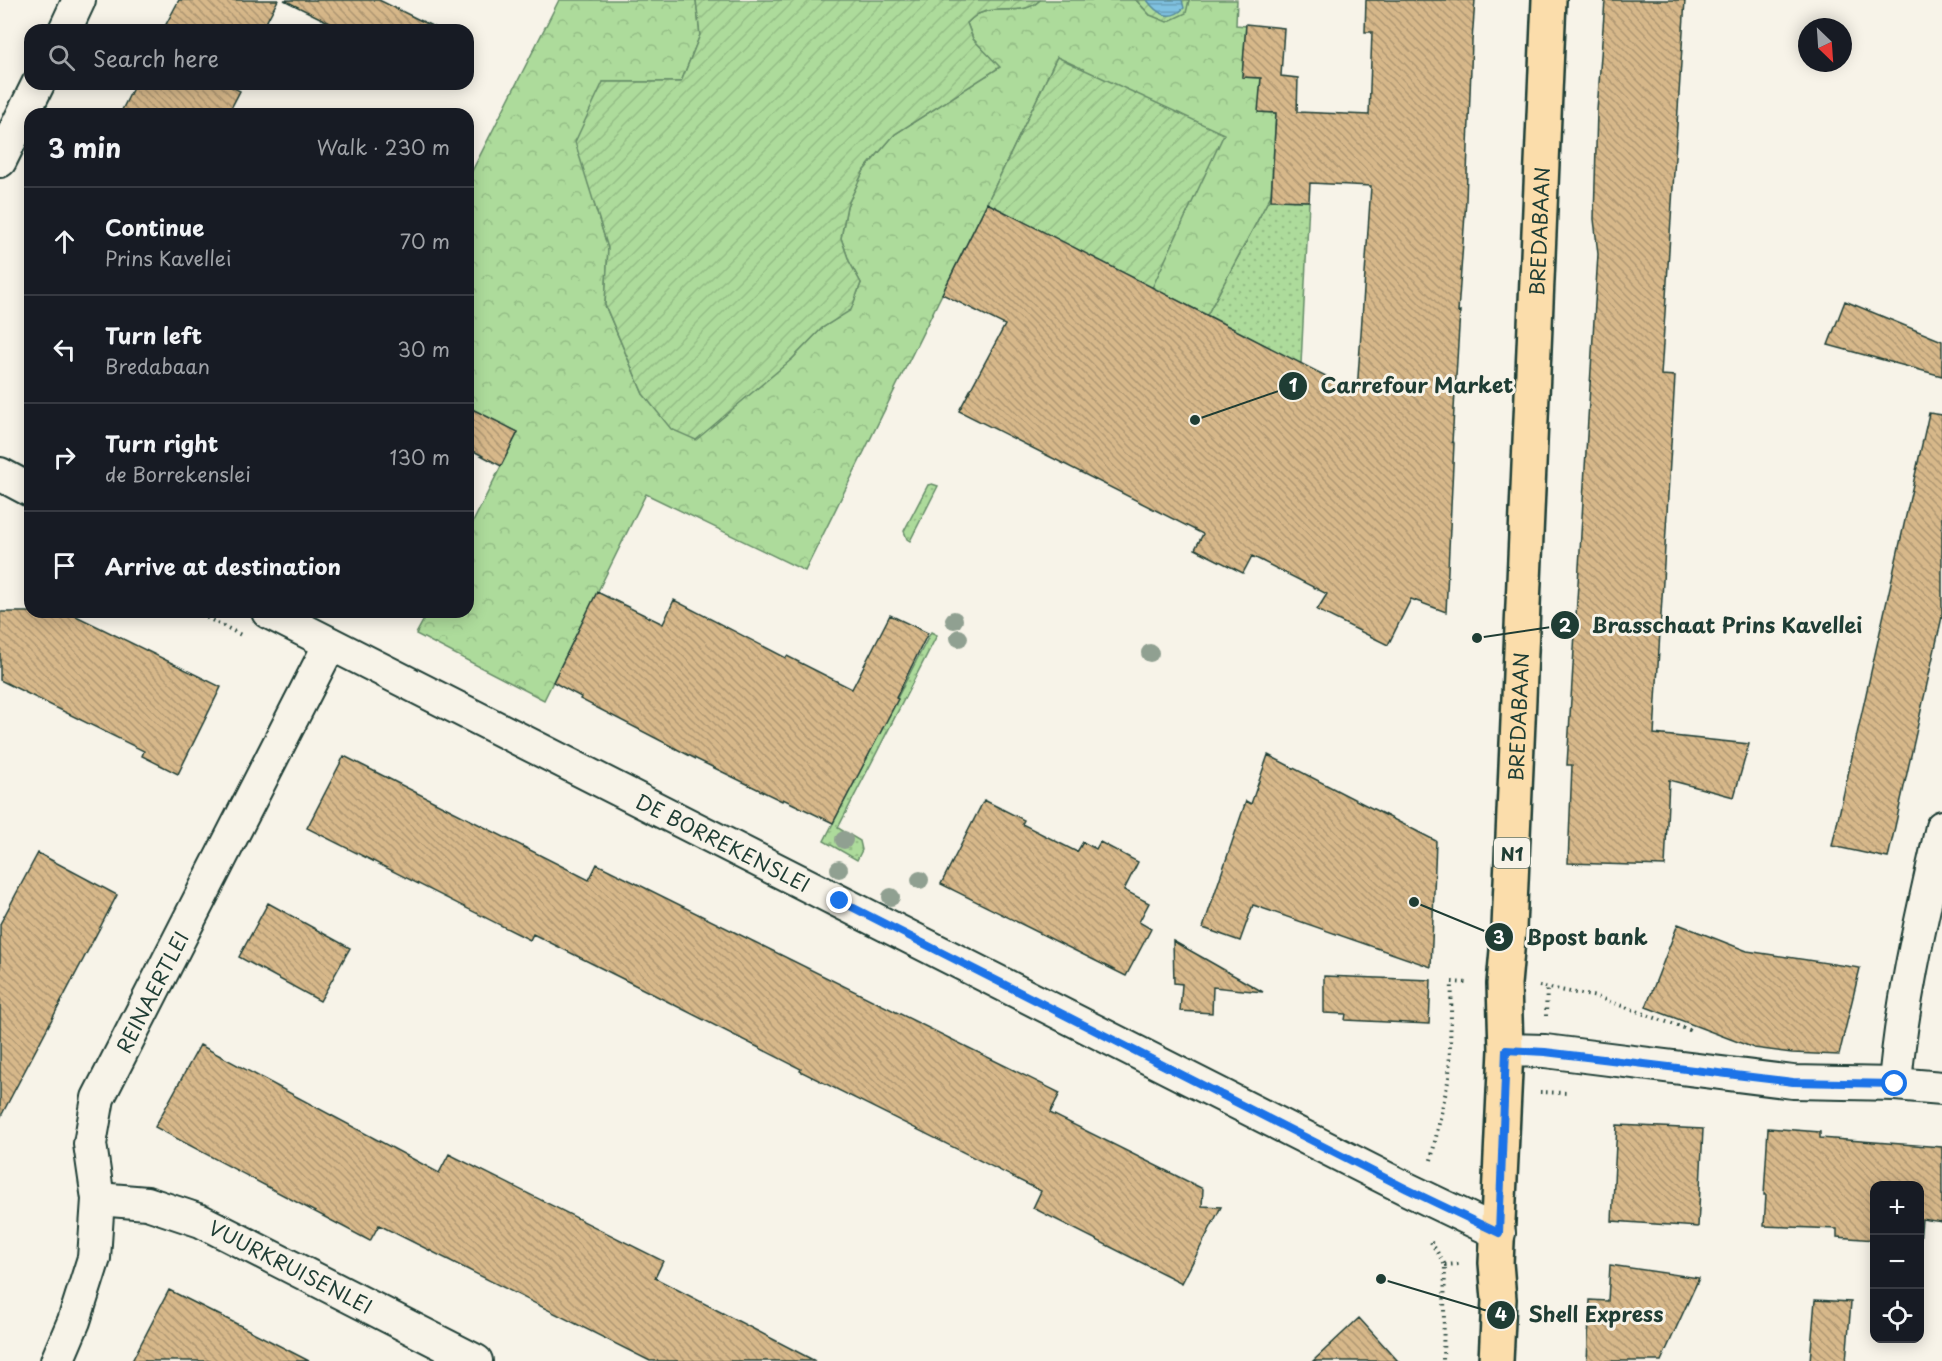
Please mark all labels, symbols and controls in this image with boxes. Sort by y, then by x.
north arrow [1798,18,1852,72]
search box [24,24,474,90]
icon: search [45,41,78,74]
text: Search here [93,41,219,74]
text: 3 min [48,128,121,167]
text: Walk · 230 m [317,132,450,162]
street label: BREDABAAN [1521,166,1557,297]
text: Continue [105,210,204,243]
icon: ahead [48,225,81,258]
text: 70 m [400,226,450,256]
text: Prins Kavellei [105,243,231,273]
text: Turn left [105,318,202,351]
icon: left [48,333,81,366]
text: 30 m [397,334,450,364]
text: Bredabaan [105,351,210,381]
callout: Carrefour Market [1278,367,1526,406]
text: Carrefour Market [1321,368,1513,400]
text: 1 [1289,371,1298,398]
text: Turn right [105,426,218,459]
icon: right [48,441,81,474]
text: 130 m [390,442,450,472]
text: de Borrekenslei [105,459,251,489]
icon: arrive [48,549,81,582]
text: Arrive at destination [105,549,341,582]
callout: Brasschaat Prins Kavellei [1550,606,1875,645]
text: Brasschaat Prins Kavellei [1592,608,1862,640]
text: 2 [1559,611,1572,638]
street label: BREDABAAN [1500,652,1536,782]
street label: DE BORREKENSLEI [630,786,816,899]
road number: N1 [1494,838,1530,868]
route end [826,887,852,913]
callout: Bpost bank [1484,918,1660,957]
text: Bpost bank [1526,920,1648,952]
text: 3 [1493,923,1505,950]
street label: REINAERTLEI [108,926,196,1058]
route start [1881,1070,1907,1096]
map controls [1870,1181,1924,1343]
button: + [1870,1181,1924,1235]
street label: VUURKRUISENLEI [204,1213,378,1321]
button: − [1870,1235,1924,1289]
button: locate [1870,1289,1924,1343]
callout: Shell Express [1486,1295,1676,1334]
text: Shell Express [1529,1297,1663,1329]
text: 4 [1495,1300,1507,1327]

